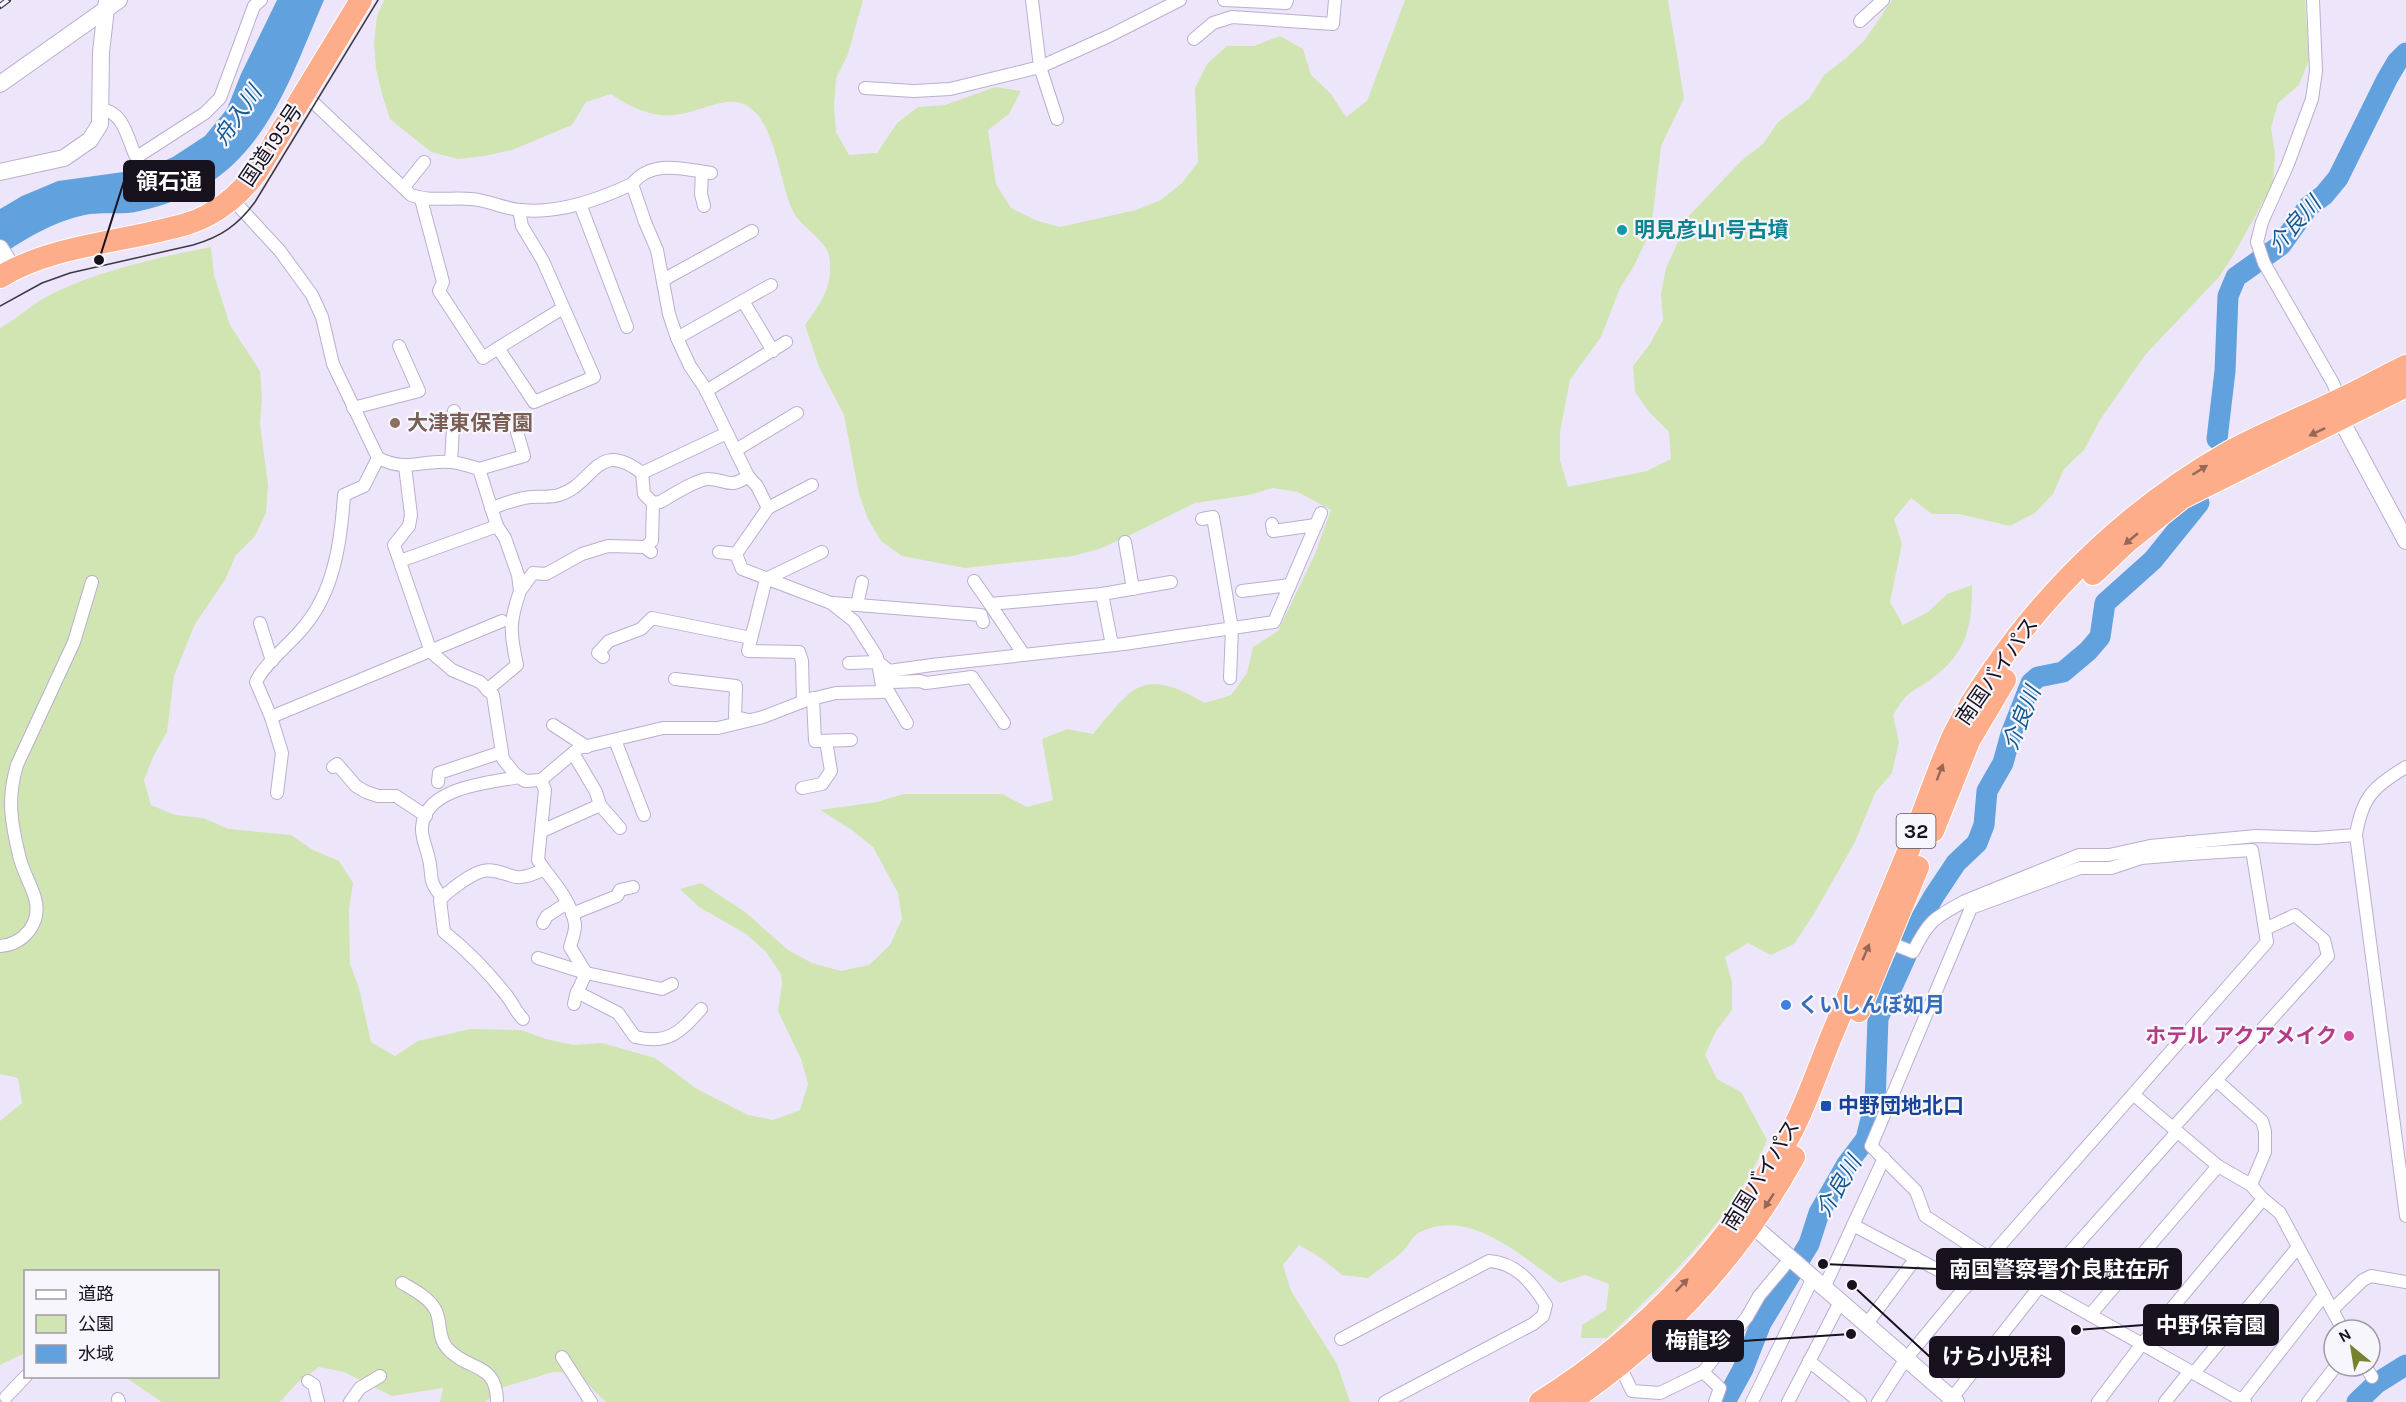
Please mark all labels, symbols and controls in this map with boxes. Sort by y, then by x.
water label: 舟入川 [208,79,269,150]
street label: 国道195号 [235,99,307,191]
callout: 領石通 [124,161,214,201]
text: 領石通 [136,169,202,195]
water label: 介良川 [2263,190,2328,258]
place label: 明見彦山1号古墳 [1634,218,1789,242]
marker: 明見彦山1号古墳 [1615,223,1629,237]
place label: 大津東保育園 [407,411,533,435]
marker: 大津東保育園 [388,416,402,430]
one-way arrow [2308,427,2325,437]
one-way arrow [2192,465,2208,476]
one-way arrow [2123,533,2139,546]
street label: 南国バイパス [1951,613,2043,729]
water label: 介良川 [1998,681,2047,754]
one-way arrow [1935,762,1945,780]
road number: 32 [1896,814,1936,848]
one-way arrow [1862,943,1871,961]
place label: くいしんぼ如月 [1798,993,1945,1017]
marker: くいしんぼ如月 [1779,998,1793,1012]
place label: ホテル アクアメイク [2145,1024,2337,1048]
marker: ホテル アクアメイク [2342,1029,2356,1043]
place label: 中野団地北口 [1838,1094,1964,1118]
marker: 中野団地北口 [1819,1099,1833,1113]
street label: 南国バイパス [1718,1115,1804,1235]
water label: 介良川 [1811,1150,1868,1222]
one-way arrow [1763,1192,1774,1209]
callout: 南国警察署介良駐在所 [1937,1249,2181,1289]
text: 南国警察署介良駐在所 [1949,1257,2169,1283]
legend [24,1270,219,1378]
one-way arrow [1674,1279,1688,1293]
text: 道路 [78,1283,114,1305]
callout: 中野保育園 [2144,1305,2278,1345]
text: 公園 [78,1313,114,1335]
text: 中野保育園 [2156,1313,2266,1339]
north arrow [2322,1318,2382,1378]
callout: 梅龍珍 [1653,1321,1743,1361]
text: N [2335,1324,2354,1347]
text: 梅龍珍 [1665,1328,1731,1354]
callout: けら小児科 [1930,1337,2064,1377]
text: 水域 [78,1343,114,1365]
text: けら小児科 [1942,1344,2052,1370]

